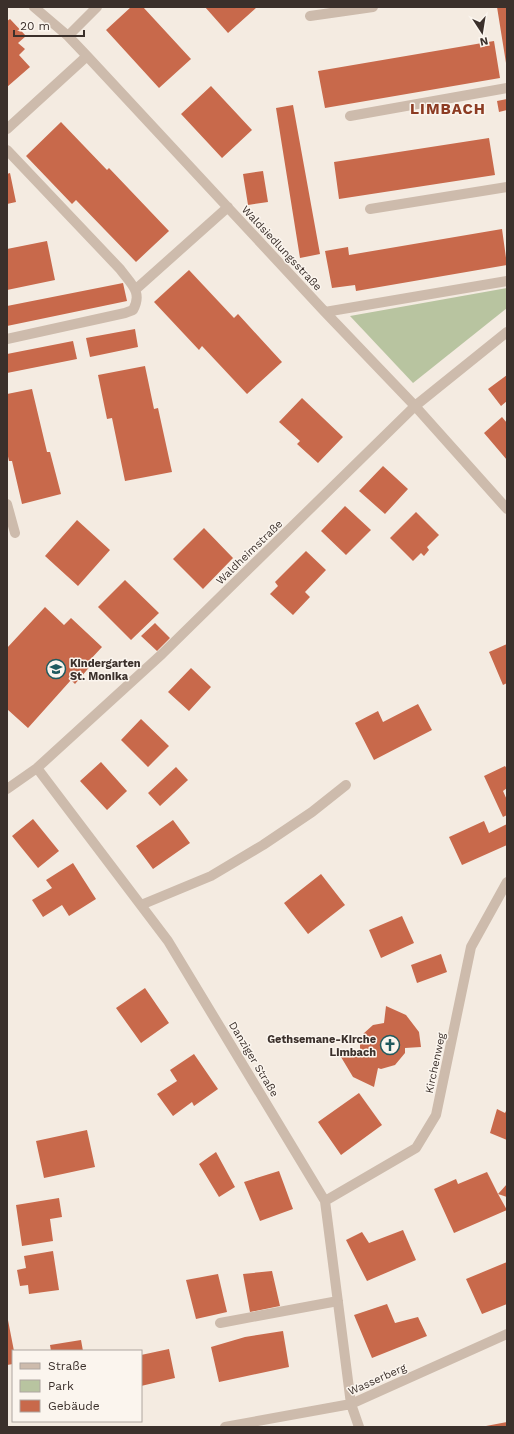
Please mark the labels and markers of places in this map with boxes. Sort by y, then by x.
place label: Kindergarten St. Monika [70,657,141,683]
school or university icon: Kindergarten St. Monika [45,658,67,680]
place label: Gethsemane-Kirche Limbach [267,1033,376,1059]
church icon: Gethsemane-Kirche Limbach [379,1034,401,1056]

